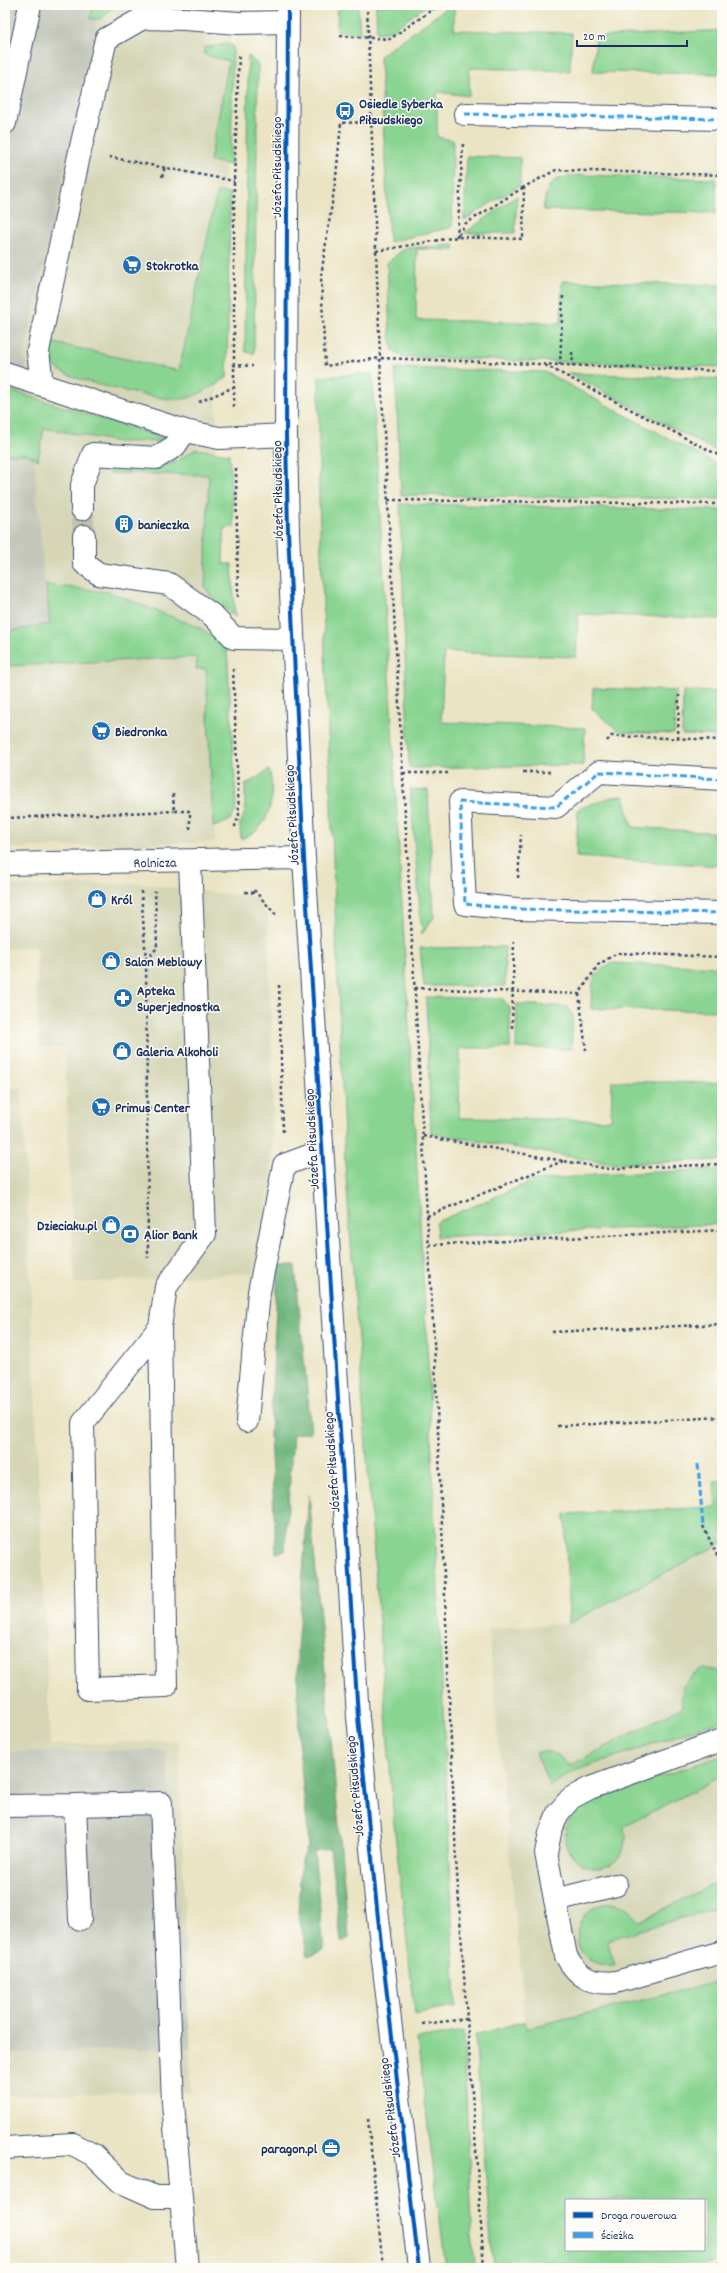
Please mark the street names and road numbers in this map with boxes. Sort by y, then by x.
street label: Józefa Piłsudskiego [268,116,288,218]
street label: Józefa Piłsudskiego [268,440,290,542]
street label: Józefa Piłsudskiego [280,764,306,866]
street label: Rolnicza [133,854,177,874]
street label: Józefa Piłsudskiego [300,1088,326,1190]
street label: Józefa Piłsudskiego [319,1411,347,1513]
street label: Józefa Piłsudskiego [342,1735,370,1837]
street label: Józefa Piłsudskiego [375,2056,407,2159]

